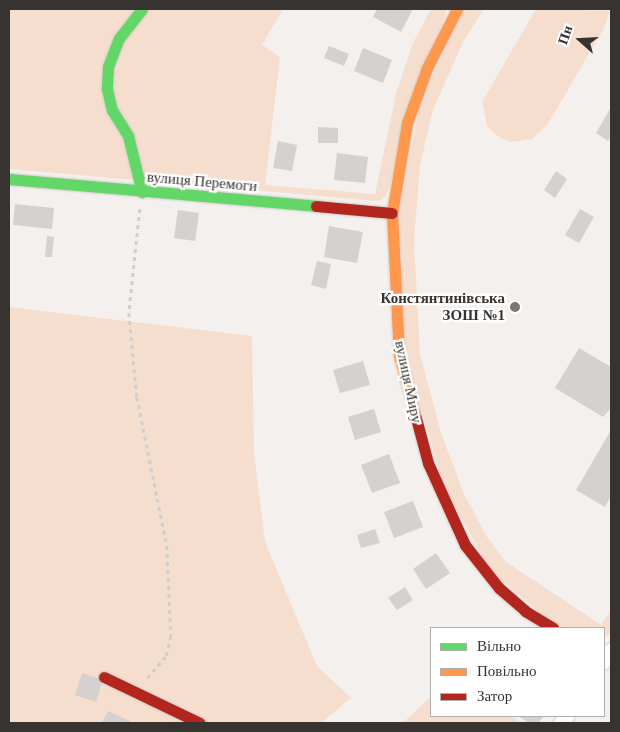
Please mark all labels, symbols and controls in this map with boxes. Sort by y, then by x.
north arrow [555,15,605,65]
text: Пн [555,24,576,46]
street label: вулиця Перемоги [146,168,258,196]
place label: Констянтинівська ЗОШ №1 [381,289,505,324]
marker: Констянтинівська ЗОШ №1 [509,301,521,313]
street label: вулиця Миру [390,339,426,425]
legend [430,627,605,717]
text: Вільно [477,638,521,654]
text: Повільно [477,663,536,679]
text: Затор [477,688,512,704]

